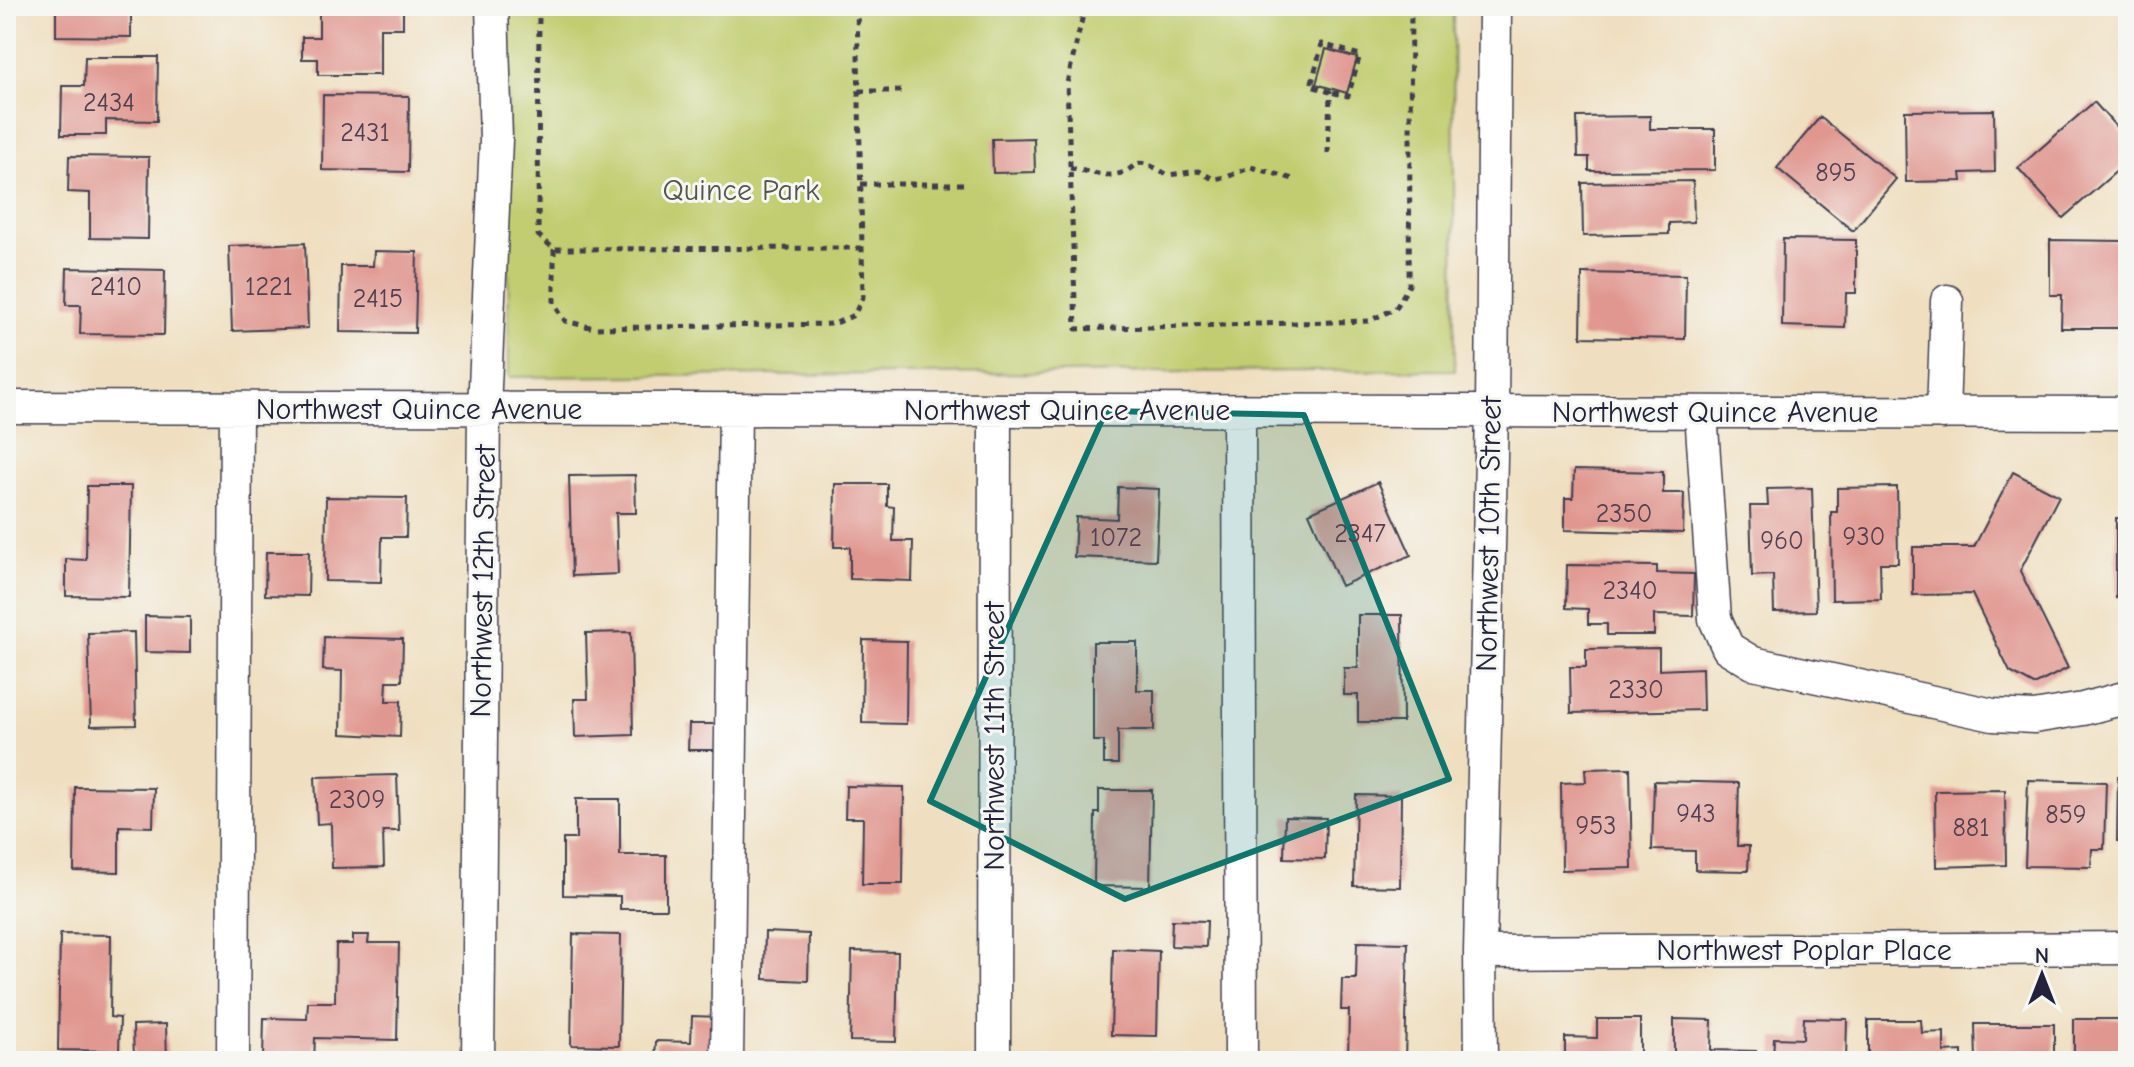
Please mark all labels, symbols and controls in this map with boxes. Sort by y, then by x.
house number: 2434 [83,88,135,118]
house number: 2431 [340,118,390,148]
house number: 895 [1815,158,1857,188]
park label: Quince Park [663,173,820,208]
house number: 2410 [90,272,142,302]
house number: 1221 [245,272,293,302]
house number: 2415 [353,284,403,314]
street label: Northwest Quince Avenue [256,392,582,427]
street label: Northwest Quince Avenue [904,393,1230,428]
street label: Northwest 10th Street [1469,394,1509,672]
street label: Northwest Quince Avenue [1552,395,1878,430]
street label: Northwest 12th Street [463,443,503,718]
house number: 2350 [1596,499,1652,529]
house number: 2347 [1334,519,1386,549]
house number: 930 [1843,522,1885,552]
house number: 1072 [1090,523,1142,553]
house number: 960 [1760,526,1804,556]
house number: 2340 [1602,576,1658,606]
street label: Northwest 11th Street [977,600,1012,871]
house number: 2330 [1608,675,1664,705]
house number: 2309 [329,785,385,815]
house number: 943 [1676,799,1716,829]
house number: 859 [2045,800,2087,830]
house number: 953 [1575,811,1617,841]
house number: 881 [1952,813,1990,843]
street label: Northwest Poplar Place [1656,933,1952,968]
north arrow [2002,935,2082,1015]
text: N [2035,943,2049,969]

